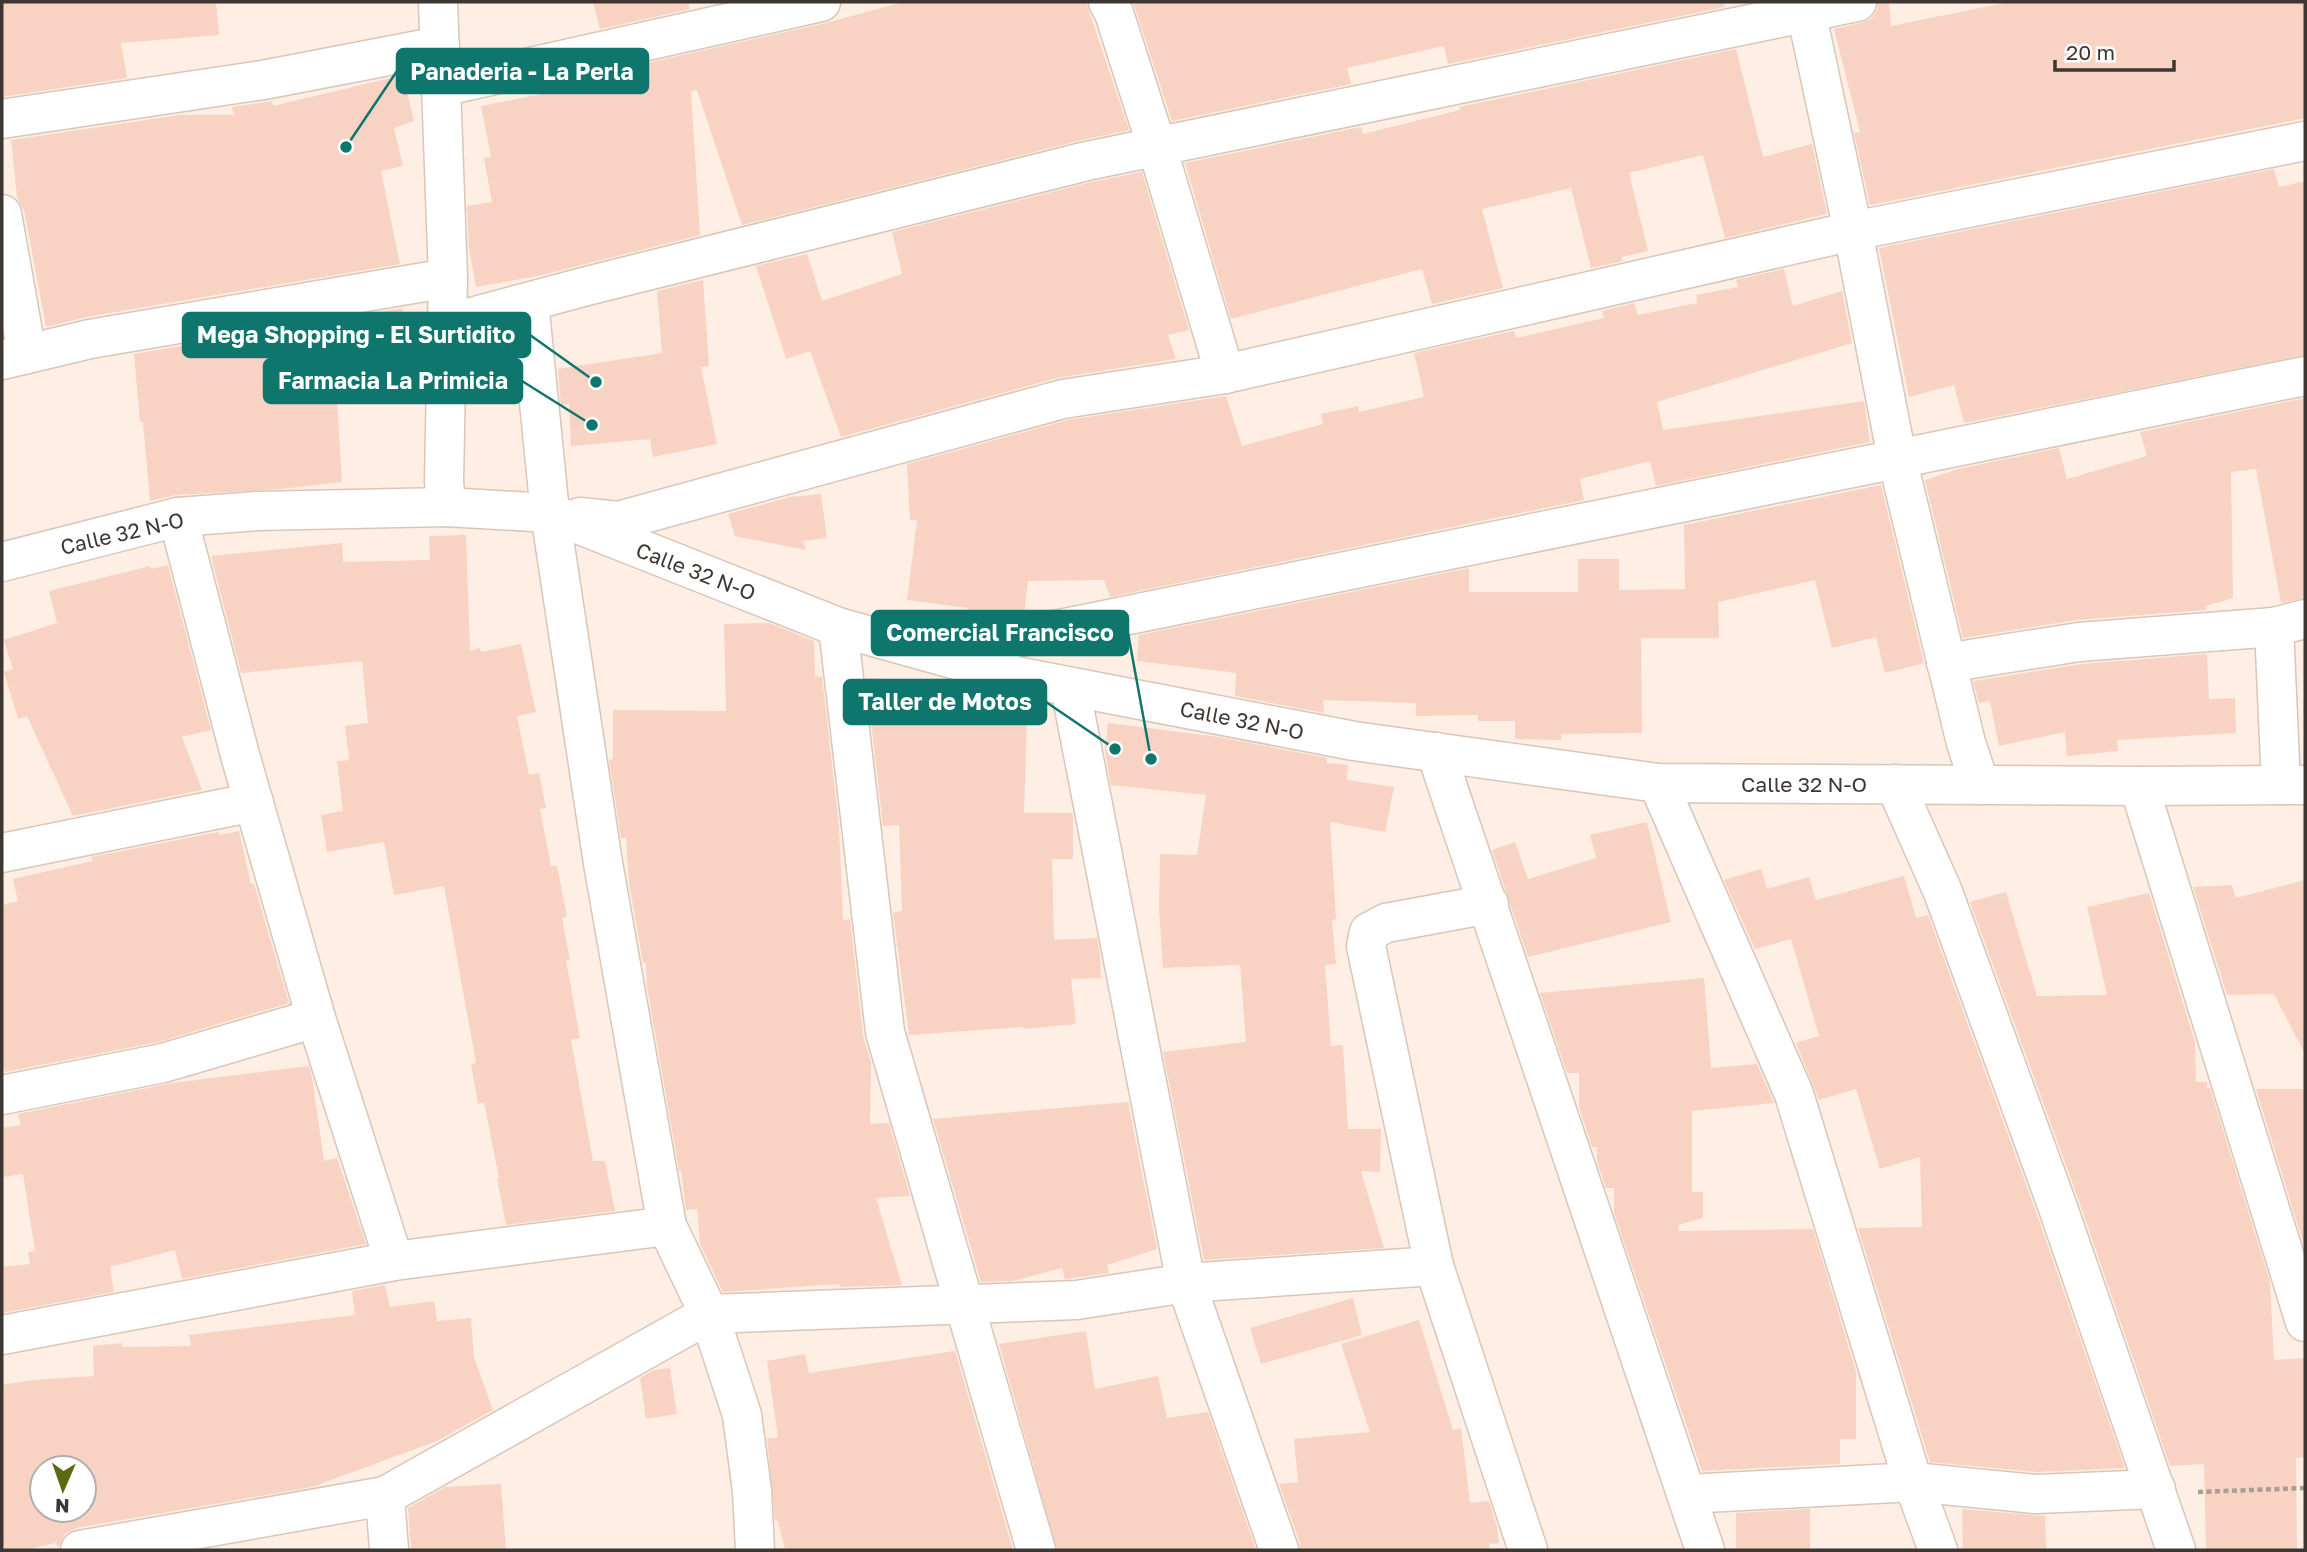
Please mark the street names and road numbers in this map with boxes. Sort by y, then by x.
street label: Calle 32 N-O [58,506,186,560]
street label: Calle 32 N-O [633,536,759,606]
street label: Calle 32 N-O [1178,695,1306,745]
street label: Calle 32 N-O [1741,771,1867,797]

